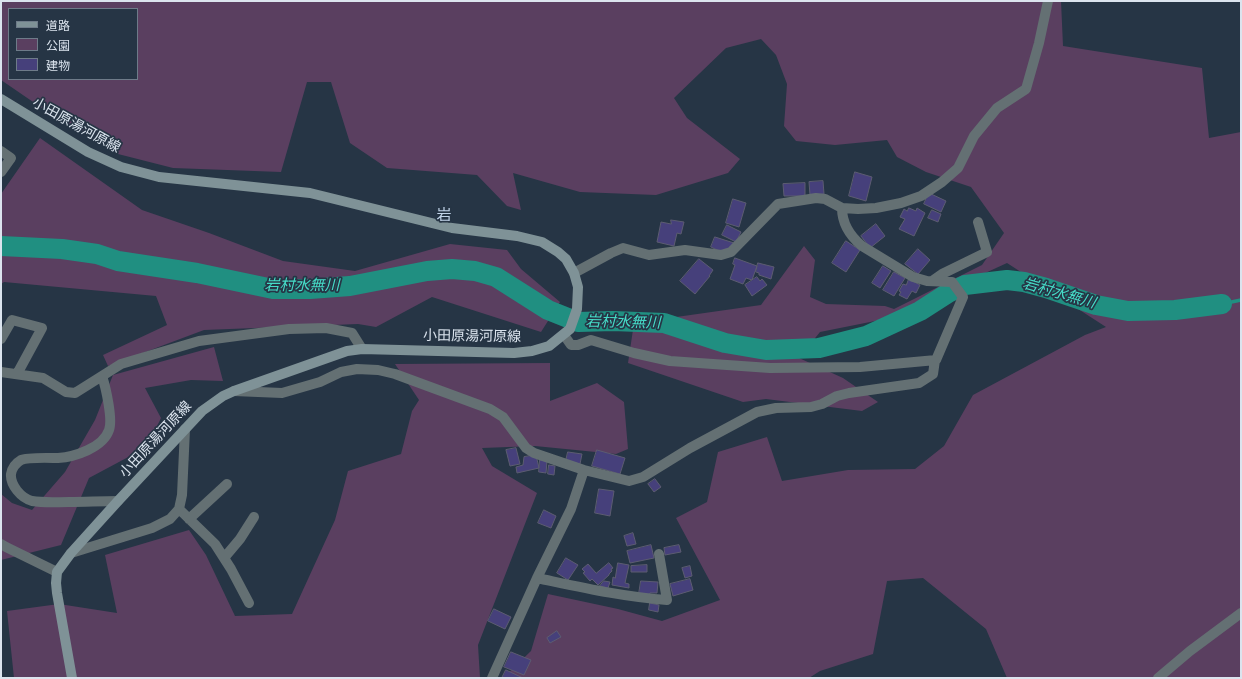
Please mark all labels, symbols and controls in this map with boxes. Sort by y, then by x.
legend [8,8,138,80]
text: 道路 [46,19,70,33]
text: 公園 [46,39,70,53]
text: 建物 [46,59,70,73]
street label: 小田原湯河原線 [29,95,123,157]
district label: 岩 [437,207,451,225]
water label: 岩村水無川 [1020,275,1098,313]
water label: 岩村水無川 [265,277,339,295]
water label: 岩村水無川 [585,313,661,333]
street label: 小田原湯河原線 [423,328,521,346]
street label: 小田原湯河原線 [116,398,196,482]

